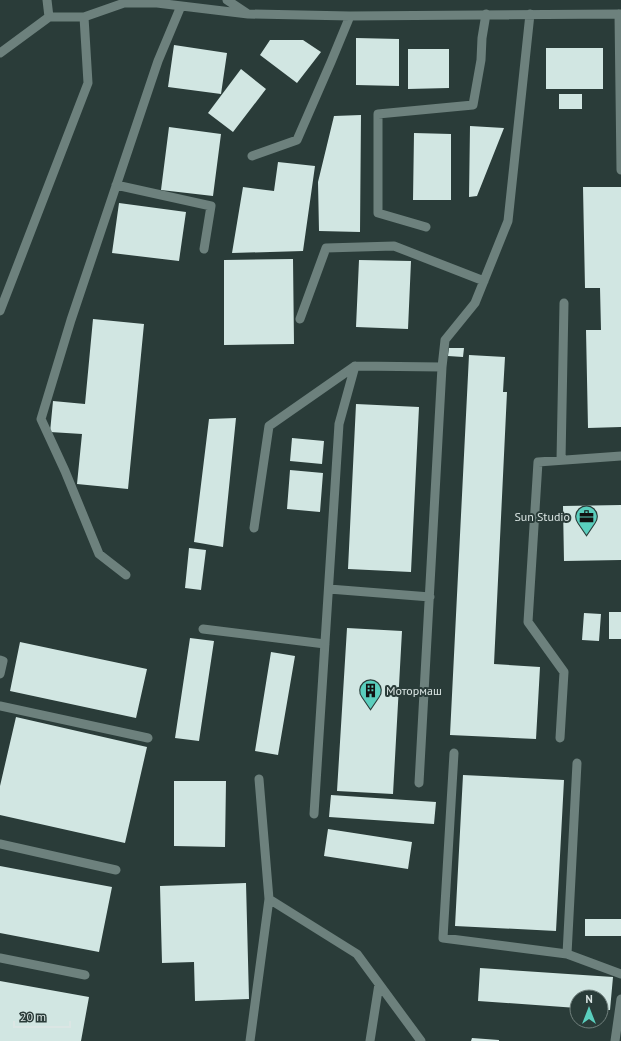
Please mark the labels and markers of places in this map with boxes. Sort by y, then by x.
office icon: Sun Studio [573,504,599,537]
place label: Sun Studio [514,509,570,524]
building icon: Мотормаш [357,678,383,711]
place label: Мотормаш [386,683,442,698]

